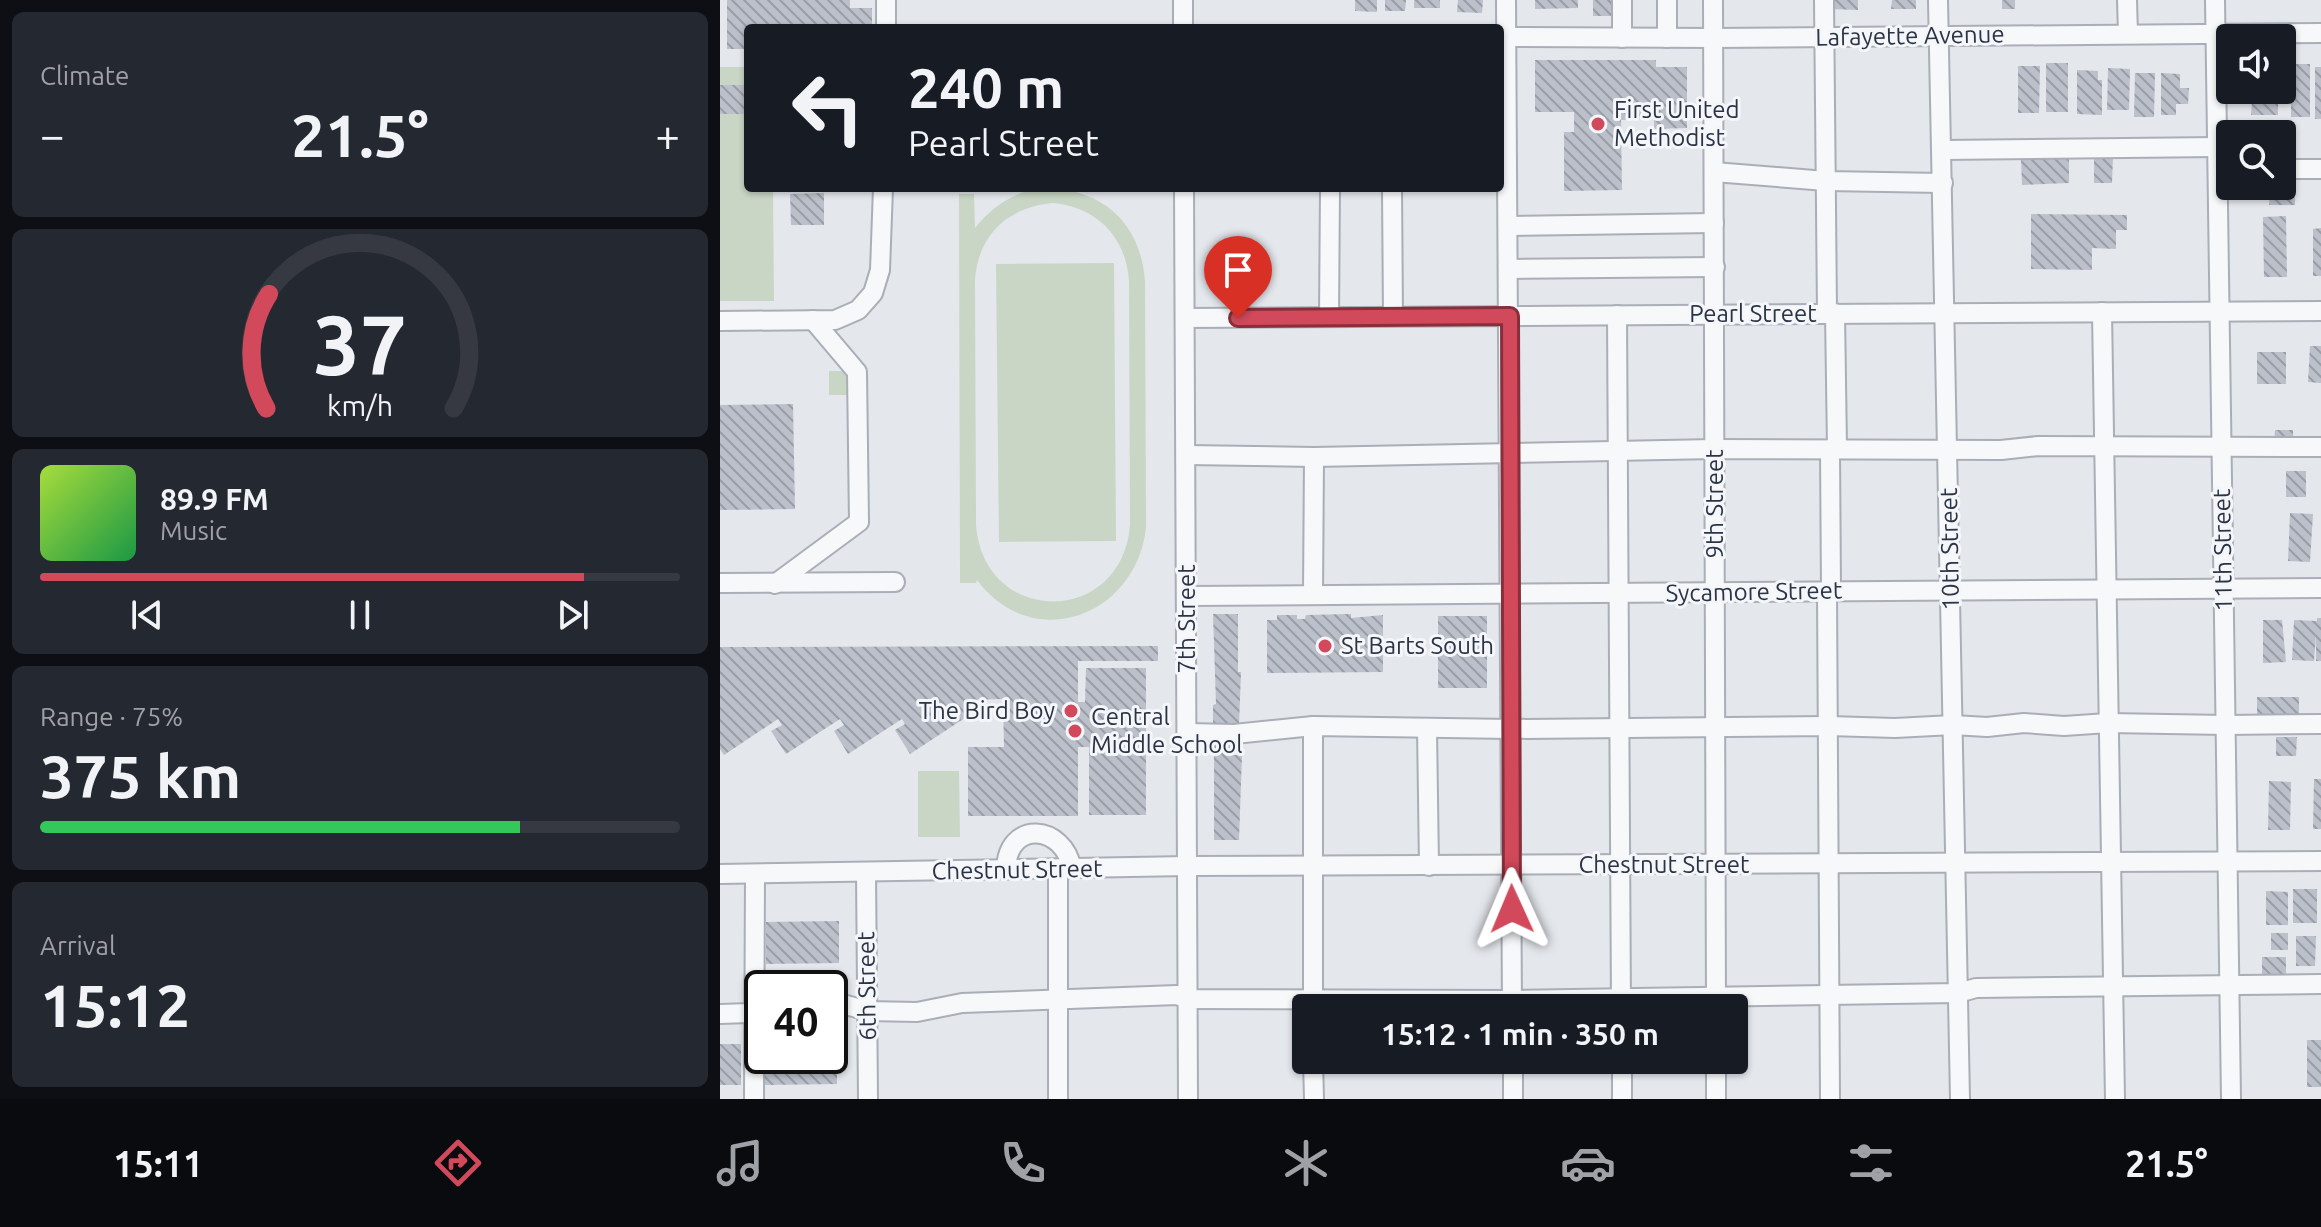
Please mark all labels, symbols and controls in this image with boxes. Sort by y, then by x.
street label: Lafayette Avenue [1815,20,2005,51]
map controls [2216,24,2296,200]
button: sound [2216,24,2296,104]
icon: left [776,56,880,160]
text: 240 m [908,56,1064,119]
text: Climate [40,61,129,90]
place label: First United Methodist [1614,96,1740,151]
text: 21.5° [291,101,429,168]
text: − [40,110,65,159]
text: + [655,110,680,159]
marker: First United Methodist [1589,115,1607,133]
button: search [2216,120,2296,200]
text: Pearl Street [908,122,1099,163]
pin [1204,236,1272,318]
icon: arrive [1216,248,1260,292]
text: 37 [313,296,407,390]
street label: Pearl Street [1689,300,1817,327]
text: km/h [327,389,393,421]
street label: 9th Street [1701,449,1728,559]
text: 89.9 FM [160,482,269,516]
street label: 10th Street [1935,487,1964,611]
street label: 11th Street [2208,488,2237,612]
text: Music [160,516,227,545]
street label: 7th Street [1173,564,1200,674]
street label: Sycamore Street [1665,576,1843,607]
icon: previous [125,593,169,637]
icon: pause [338,593,382,637]
icon: next [551,593,595,637]
place label: St Barts South [1341,632,1494,659]
marker: St Barts South [1316,637,1334,655]
place label: The Bird Boy [919,697,1055,724]
text: Range · 75% [40,702,183,731]
marker: The Bird Boy [1062,702,1080,720]
place label: Central Middle School [1091,703,1243,758]
marker: Central Middle School [1066,722,1084,740]
text: 375 km [40,742,241,809]
street label: Chestnut Street [1579,851,1750,878]
street label: Chestnut Street [931,855,1103,884]
position arrow [1470,867,1554,951]
text: Arrival [40,931,116,960]
street label: 6th Street [852,931,881,1041]
speed limit sign: 40 [744,970,848,1074]
text: 15:12 [40,971,190,1038]
text: 15:12 · 1 min · 350 m [1381,1017,1659,1051]
icon: directions [430,1135,486,1191]
icon: music [712,1135,768,1191]
icon: phone [995,1135,1051,1191]
icon: climate [1278,1135,1334,1191]
icon: car [1560,1135,1616,1191]
icon: filters [1843,1135,1899,1191]
text: 15:11 [113,1143,203,1184]
text: 21.5° [2125,1143,2208,1184]

